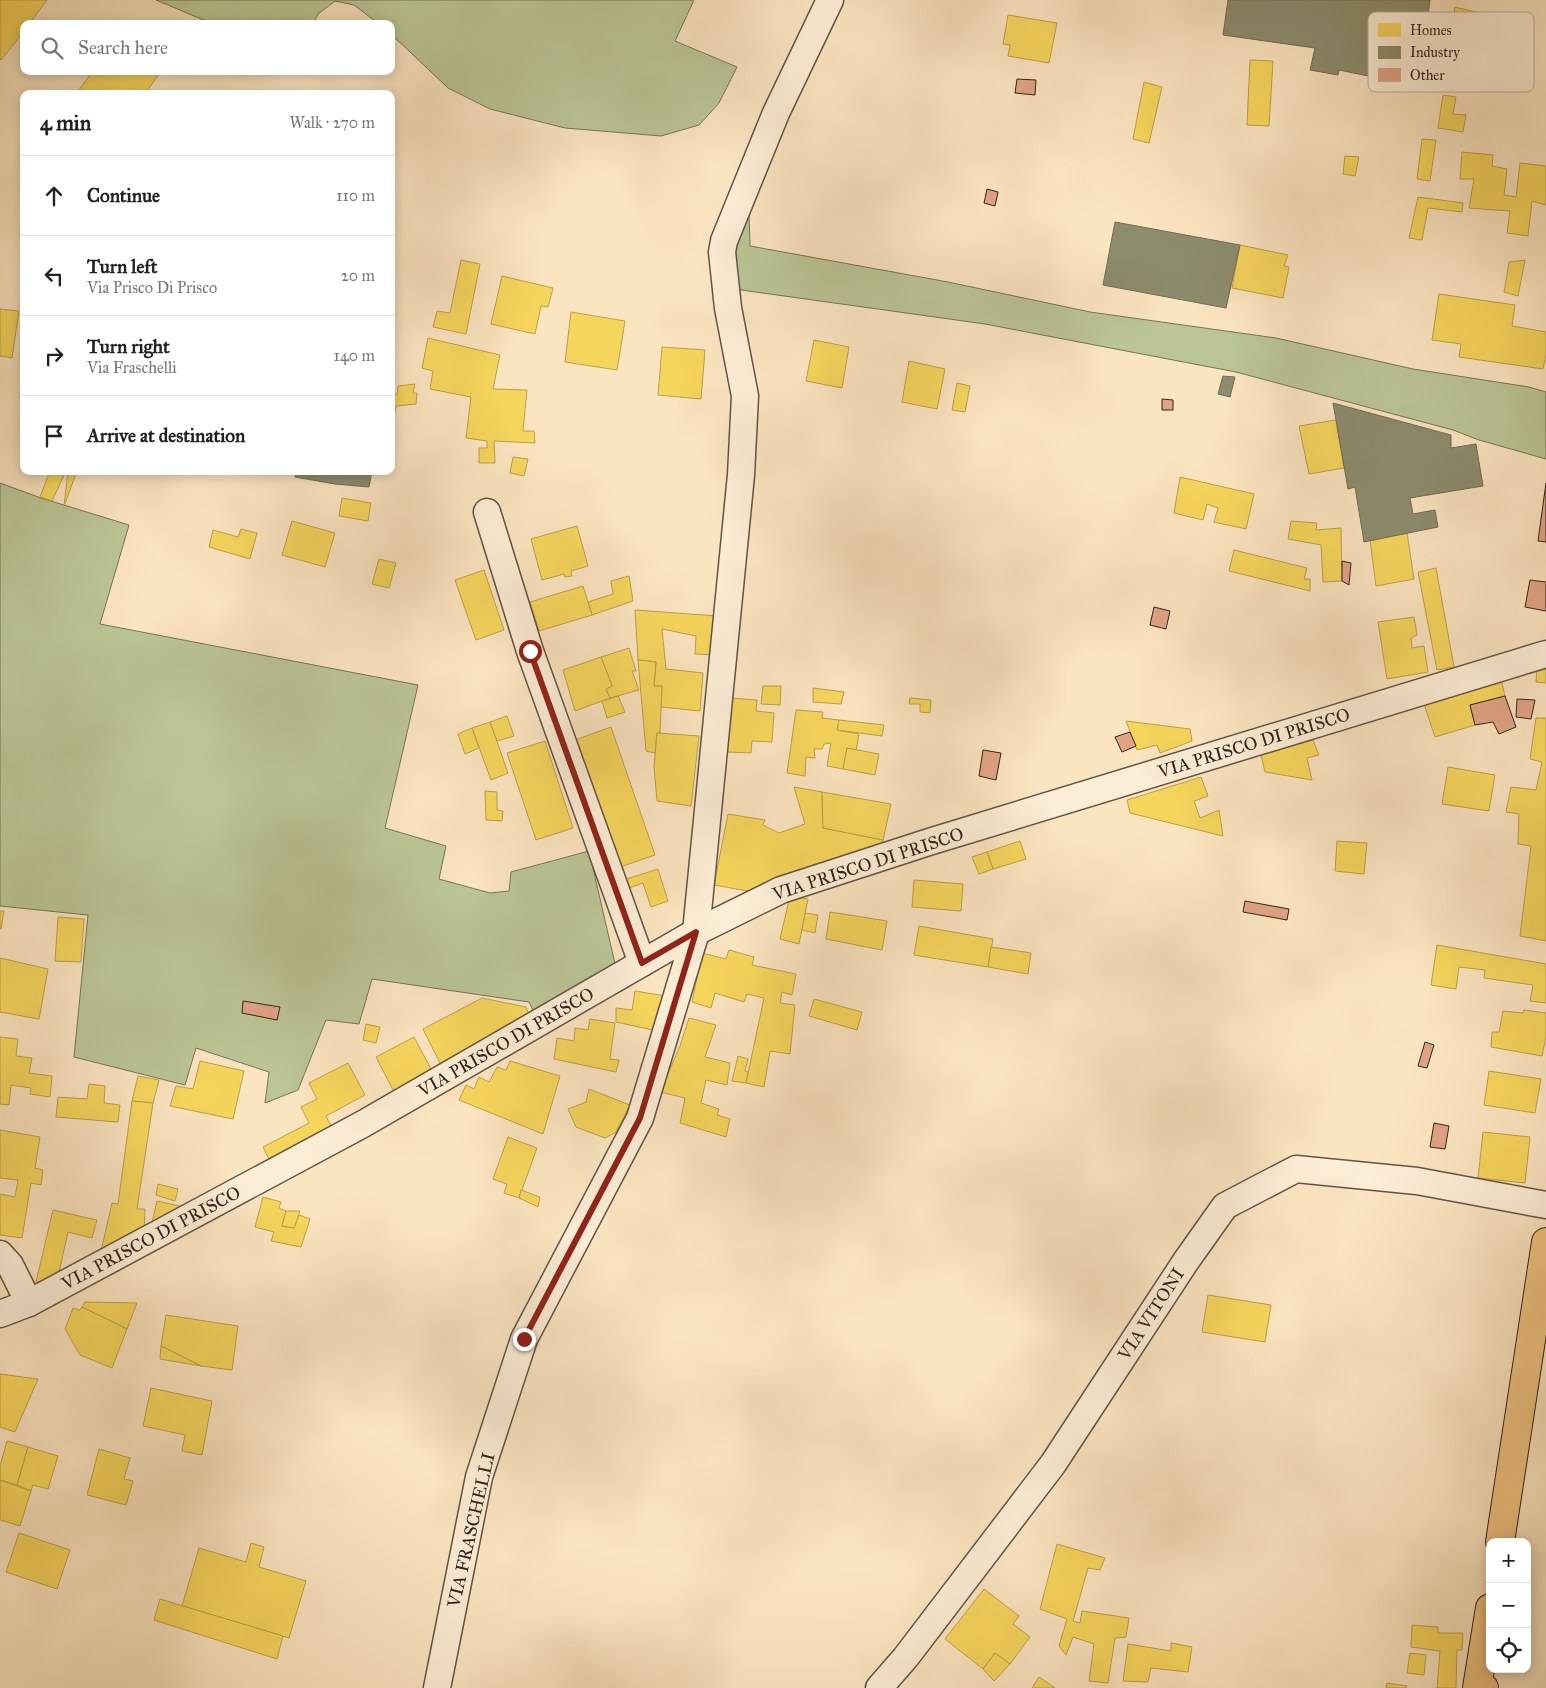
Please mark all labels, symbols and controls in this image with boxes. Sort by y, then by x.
legend [1368,12,1534,92]
search box [20,20,395,75]
text: Homes [1410,22,1452,39]
icon: search [38,34,66,62]
text: Search here [78,36,168,59]
text: Industry [1410,44,1460,61]
text: Other [1410,67,1445,84]
text: 4 min [40,110,91,136]
text: Walk · 270 m [289,113,375,132]
icon: ahead [40,182,68,210]
text: Continue [87,184,160,207]
text: 110 m [336,186,375,205]
text: Turn left [87,255,157,278]
icon: left [40,262,68,290]
text: 20 m [341,266,375,285]
text: Via Prisco Di Prisco [87,278,217,297]
text: Turn right [87,335,170,358]
icon: right [40,342,68,370]
text: 140 m [334,346,375,365]
text: Via Fraschelli [87,358,177,377]
icon: arrive [40,422,68,450]
text: Arrive at destination [87,424,245,447]
route start [519,640,542,663]
street label: VIA PRISCO DI PRISCO [1154,703,1353,783]
street label: VIA PRISCO DI PRISCO [769,823,966,906]
street label: VIA PRISCO DI PRISCO [413,983,598,1102]
street label: VIA PRISCO DI PRISCO [57,1181,244,1295]
street label: VIA VITONI [1113,1264,1189,1365]
route end [513,1328,536,1351]
street label: VIA FRASCHELLI [442,1450,500,1611]
map controls [1486,1538,1531,1673]
button: + [1486,1538,1531,1583]
button: − [1486,1583,1531,1628]
button: locate [1486,1628,1531,1673]

